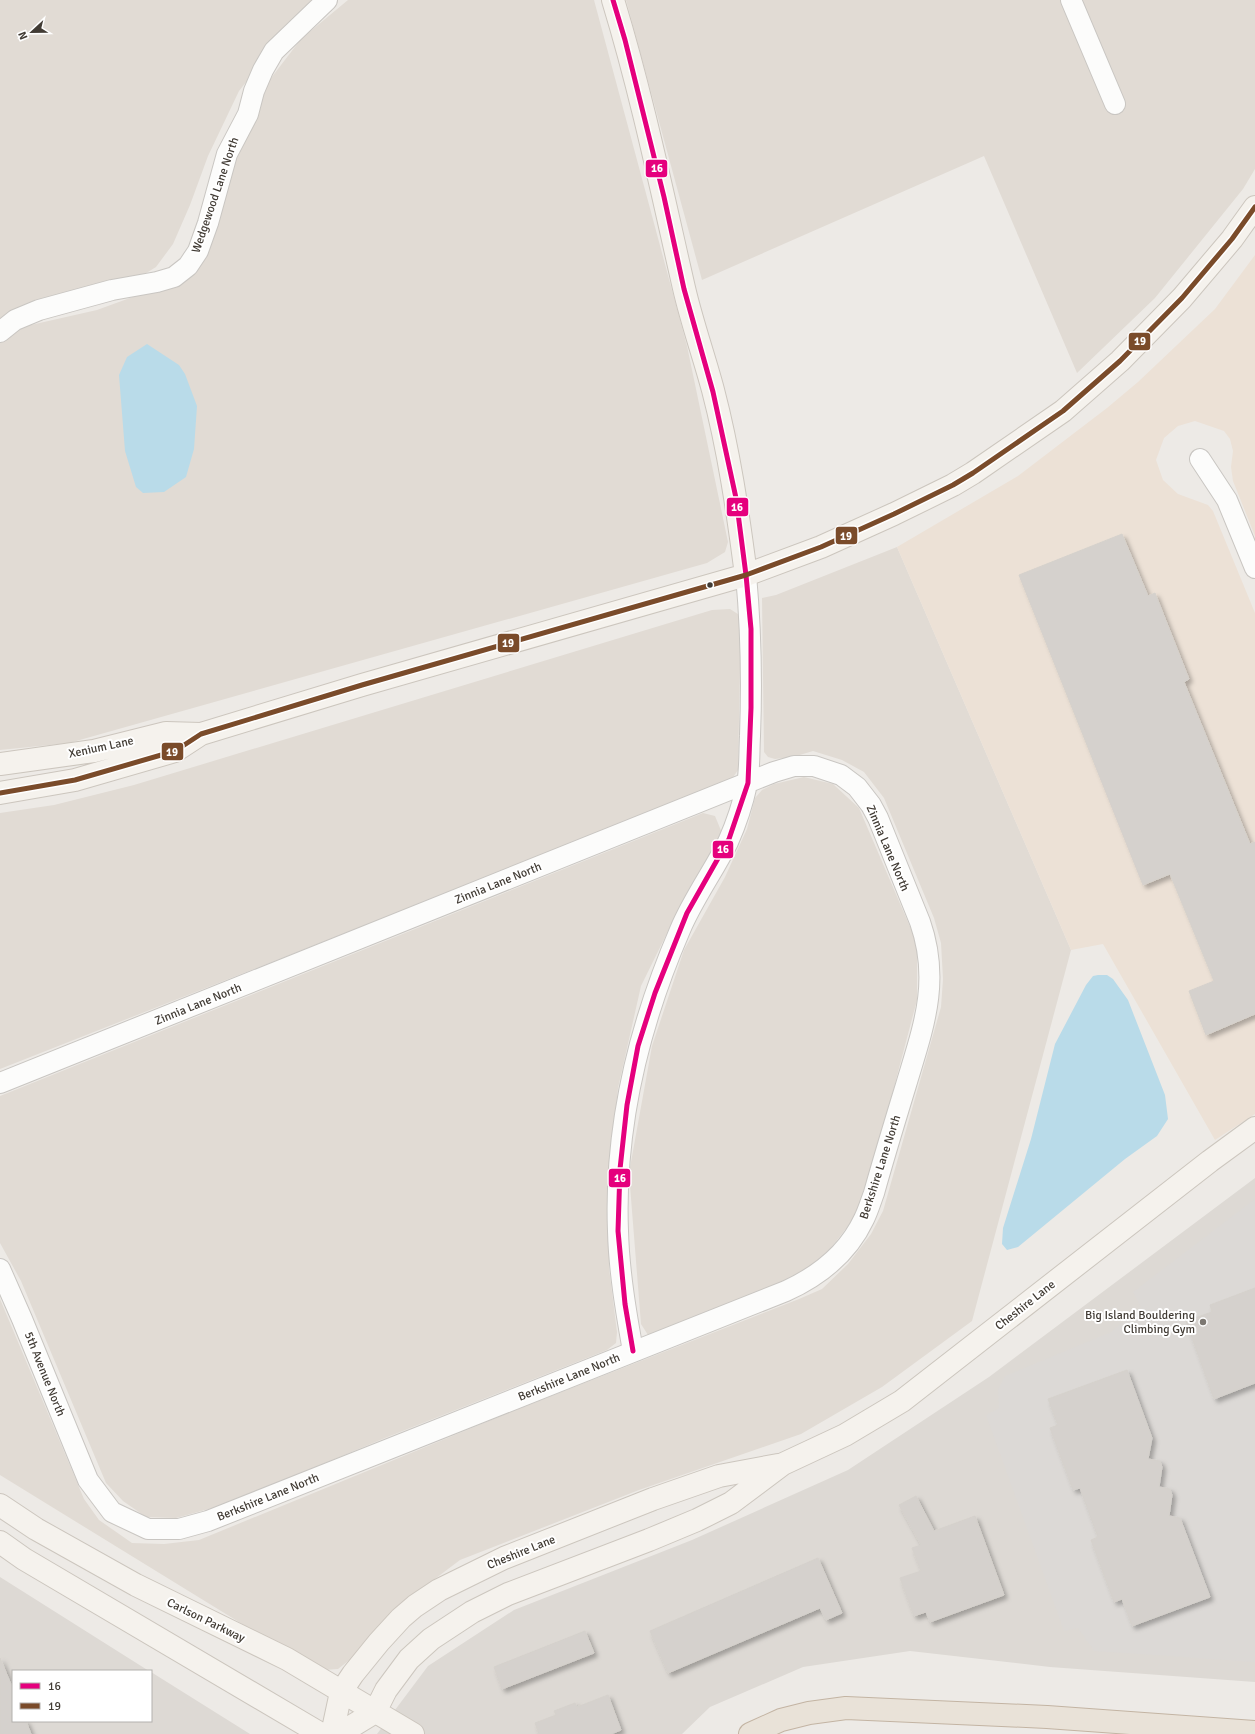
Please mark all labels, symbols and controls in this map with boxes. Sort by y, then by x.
north arrow [12,12,52,52]
text: N [16,30,31,42]
street label: Wedgewood Lane North [189,135,242,255]
line badge: 16 [645,159,668,178]
text: 16 [651,162,663,175]
line badge: 19 [1128,332,1151,351]
text: 19 [1134,335,1146,348]
line badge: 16 [726,497,749,517]
text: 16 [731,501,743,514]
line badge: 19 [835,526,858,545]
text: 19 [840,530,852,543]
unlabelled marker [705,580,715,590]
line badge: 19 [497,633,520,653]
text: 19 [502,637,514,650]
street label: Xenium Lane [67,733,135,762]
line badge: 19 [161,742,184,761]
text: 19 [166,746,178,759]
street label: Zinnia Lane North [863,803,912,894]
line badge: 16 [712,840,734,859]
text: 16 [717,843,729,856]
street label: Zinnia Lane North [453,859,544,908]
street label: Zinnia Lane North [153,980,244,1029]
street label: Berkshire Lane North [857,1113,904,1221]
line badge: 16 [608,1168,631,1188]
text: 16 [614,1172,626,1185]
street label: Cheshire Lane [992,1277,1058,1334]
place label: Big Island Bouldering Climbing Gym [1085,1308,1195,1337]
marker: Big Island Bouldering Climbing Gym [1198,1317,1208,1327]
street label: 5th Avenue North [21,1330,68,1419]
street label: Berkshire Lane North [516,1350,622,1405]
street label: Berkshire Lane North [215,1470,321,1525]
street label: Cheshire Lane [485,1532,558,1573]
street label: Carlson Parkway [164,1595,248,1646]
legend [12,1670,152,1722]
text: 16 [48,1679,61,1694]
text: 19 [48,1699,61,1714]

